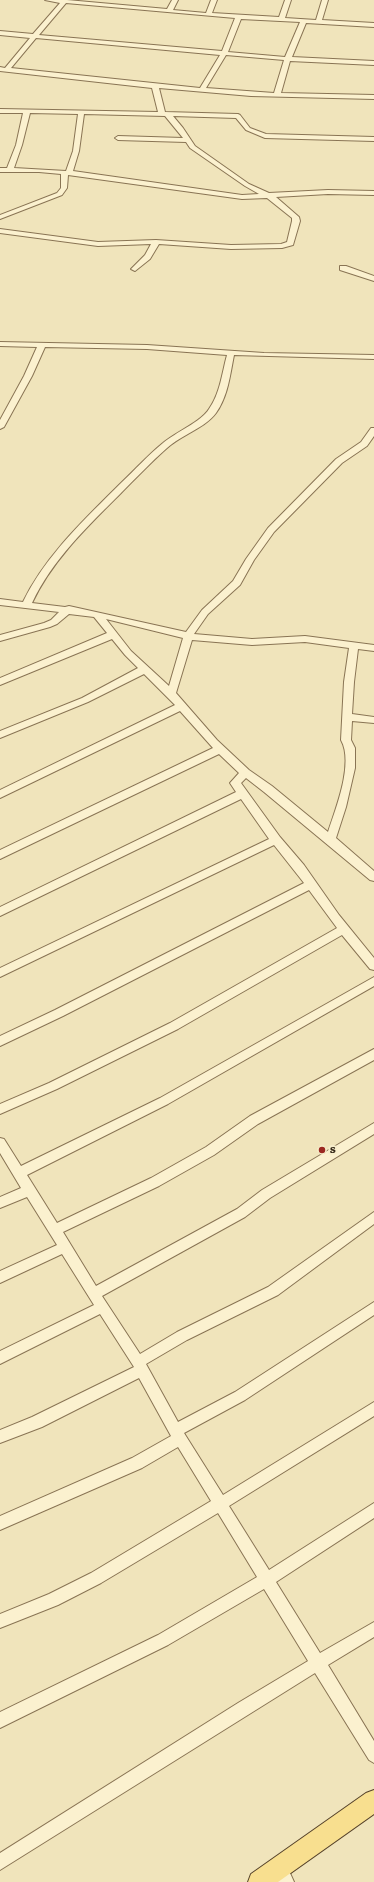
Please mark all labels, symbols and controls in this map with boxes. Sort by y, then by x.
place label: s [330,1143,336,1157]
marker: s [317,1145,327,1155]

